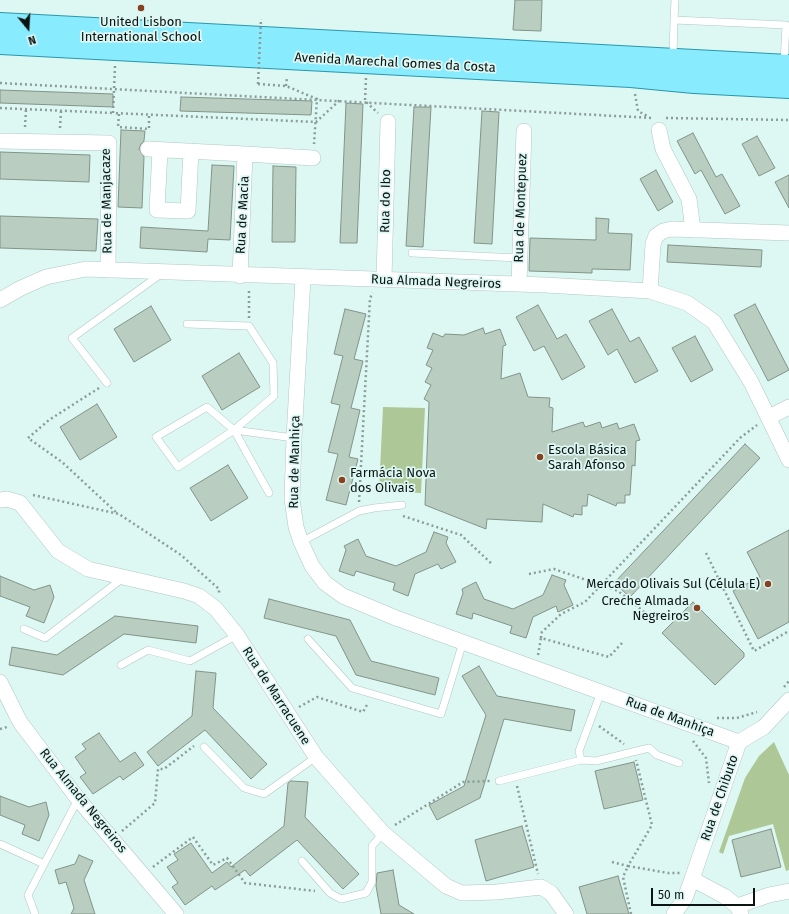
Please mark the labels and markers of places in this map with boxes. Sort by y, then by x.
marker: United Lisbon International School [136,3,146,13]
place label: United Lisbon International School [81,14,201,45]
place label: Escola Básica Sarah Afonso [548,442,627,473]
marker: Escola Básica Sarah Afonso [535,452,545,462]
place label: Farmácia Nova dos Olivais [350,465,436,496]
marker: Farmácia Nova dos Olivais [337,475,347,485]
place label: Mercado Olivais Sul (Célula E) [586,576,760,592]
marker: Mercado Olivais Sul (Célula E) [763,579,773,589]
place label: Creche Almada Negreiros [602,593,689,624]
marker: Creche Almada Negreiros [692,603,702,613]

